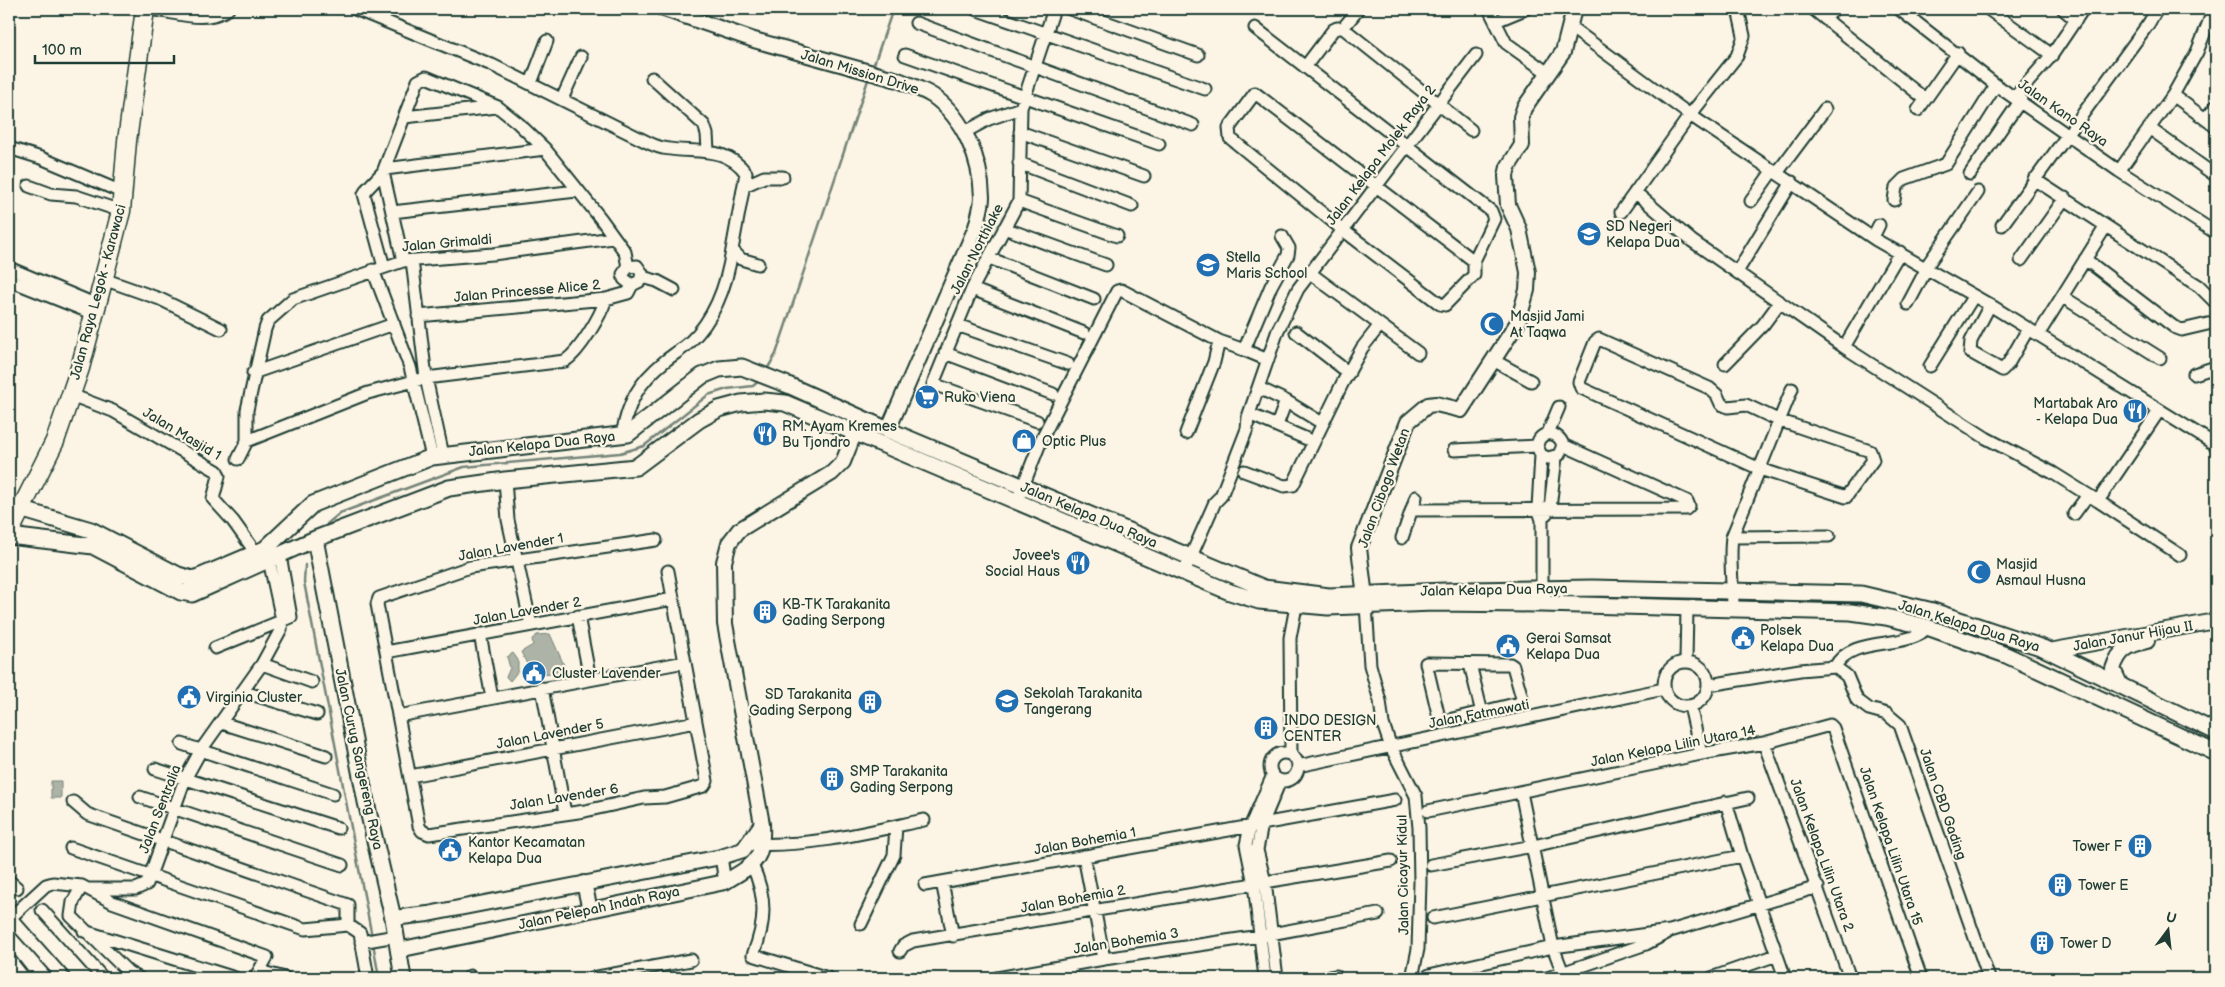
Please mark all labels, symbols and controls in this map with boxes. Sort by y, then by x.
scale bar [35,32,174,64]
text: 100 m [42,41,82,60]
street label: Jalan Mission Drive [799,46,921,98]
street label: Jalan Kano Raya [2015,76,2111,150]
street label: Jalan Kelapa Molek Raya 2 [1323,81,1440,229]
street label: Jalan Northlake [947,201,1007,297]
street label: Jalan Raya Legok - Karawaci [66,202,130,382]
place label: SD Negeri Kelapa Dua [1606,218,1680,251]
school or university icon: SD Negeri Kelapa Dua [1576,221,1602,247]
street label: Jalan Grimaldi [401,231,493,255]
place label: Stella Maris School [1226,249,1307,282]
school or university icon: Stella Maris School [1195,252,1221,278]
street label: Jalan Princesse Alice 2 [453,276,602,306]
place label: Masjid Jami At Taqwa [1510,308,1584,341]
mosque icon: Masjid Jami At Taqwa [1479,311,1505,337]
supermarket icon: Ruko Viena [914,384,940,410]
place label: Ruko Viena [944,389,1016,406]
place label: Martabak Aro - Kelapa Dua [2033,395,2118,428]
restaurant icon: Martabak Aro - Kelapa Dua [2122,398,2148,424]
street label: Jalan Masjid 1 [140,404,224,464]
place label: RM. Ayam Kremes Bu Tjondro [782,418,897,451]
restaurant icon: RM. Ayam Kremes Bu Tjondro [752,421,778,447]
street label: Jalan Cibogo Wetan [1354,426,1414,550]
street label: Jalan Kelapa Dua Raya [468,428,616,460]
shop icon: Optic Plus [1011,428,1037,454]
place label: Optic Plus [1042,433,1106,450]
street label: Jalan Kelapa Dua Raya [1018,478,1160,552]
street label: Jalan Lavender 1 [457,529,565,565]
place label: Jovee's Social Haus [985,547,1060,580]
restaurant icon: Jovee's Social Haus [1065,550,1091,576]
place label: Masjid Asmaul Husna [1996,556,2086,589]
mosque icon: Masjid Asmaul Husna [1966,559,1992,585]
street label: Jalan Kelapa Dua Raya [1420,580,1568,600]
street label: Jalan Lavender 2 [472,593,583,629]
place label: KB-TK Tarakanita Gading Serpong [782,596,891,629]
street label: Jalan Kelapa Dua Raya [1896,596,2042,656]
building icon: KB-TK Tarakanita Gading Serpong [752,599,778,625]
street label: Jalan Janur Hijau II [2072,617,2194,655]
place label: Polsek Kelapa Dua [1760,622,1834,655]
public building icon: Polsek Kelapa Dua [1730,625,1756,651]
place label: Gerai Samsat Kelapa Dua [1526,630,1612,663]
public building icon: Gerai Samsat Kelapa Dua [1495,633,1521,659]
public building icon: Cluster Lavender [521,660,547,686]
place label: Cluster Lavender [552,665,661,682]
street label: Jalan Curug Sangereng Raya [331,667,387,851]
public building icon: Virginia Cluster [176,684,202,710]
place label: Sekolah Tarakanita Tangerang [1024,685,1143,718]
place label: SD Tarakanita Gading Serpong [749,686,852,719]
school or university icon: Sekolah Tarakanita Tangerang [994,688,1020,714]
place label: Virginia Cluster [206,689,303,706]
building icon: SD Tarakanita Gading Serpong [857,689,883,715]
street label: Jalan Fatmawati [1427,696,1531,732]
place label: INDO DESIGN CENTER [1284,712,1377,745]
street label: Jalan Lavender 5 [495,715,605,753]
building icon: INDO DESIGN CENTER [1253,715,1279,741]
street label: Jalan Kelapa Lilin Utara 14 [1589,722,1757,770]
street label: Jalan CBD Gading [1916,746,1970,862]
street label: Jalan Sentralia [135,762,185,856]
place label: SMP Tarakanita Gading Serpong [850,763,953,796]
street label: Jalan Kelapa Lilin Utara 15 [1856,764,1926,928]
building icon: SMP Tarakanita Gading Serpong [819,766,845,792]
street label: Jalan Kelapa Lilin Utara 2 [1786,776,1858,935]
street label: Jalan Lavender 6 [509,780,620,814]
street label: Jalan Cicayur Kidul [1393,815,1413,935]
street label: Jalan Bohemia 1 [1033,824,1137,858]
building icon: Tower F [2127,833,2153,859]
place label: Kantor Kecamatan Kelapa Dua [468,834,585,867]
public building icon: Kantor Kecamatan Kelapa Dua [437,837,463,863]
place label: Tower F [2072,838,2123,855]
building icon: Tower E [2047,872,2073,898]
place label: Tower E [2078,877,2128,894]
street label: Jalan Bohemia 2 [1019,881,1127,917]
street label: Jalan Pelepah Indah Raya [517,883,681,933]
north arrow [2142,904,2192,954]
text: U [2164,908,2178,927]
street label: Jalan Bohemia 3 [1072,924,1180,958]
building icon: Tower D [2029,930,2055,956]
place label: Tower D [2060,935,2111,952]

